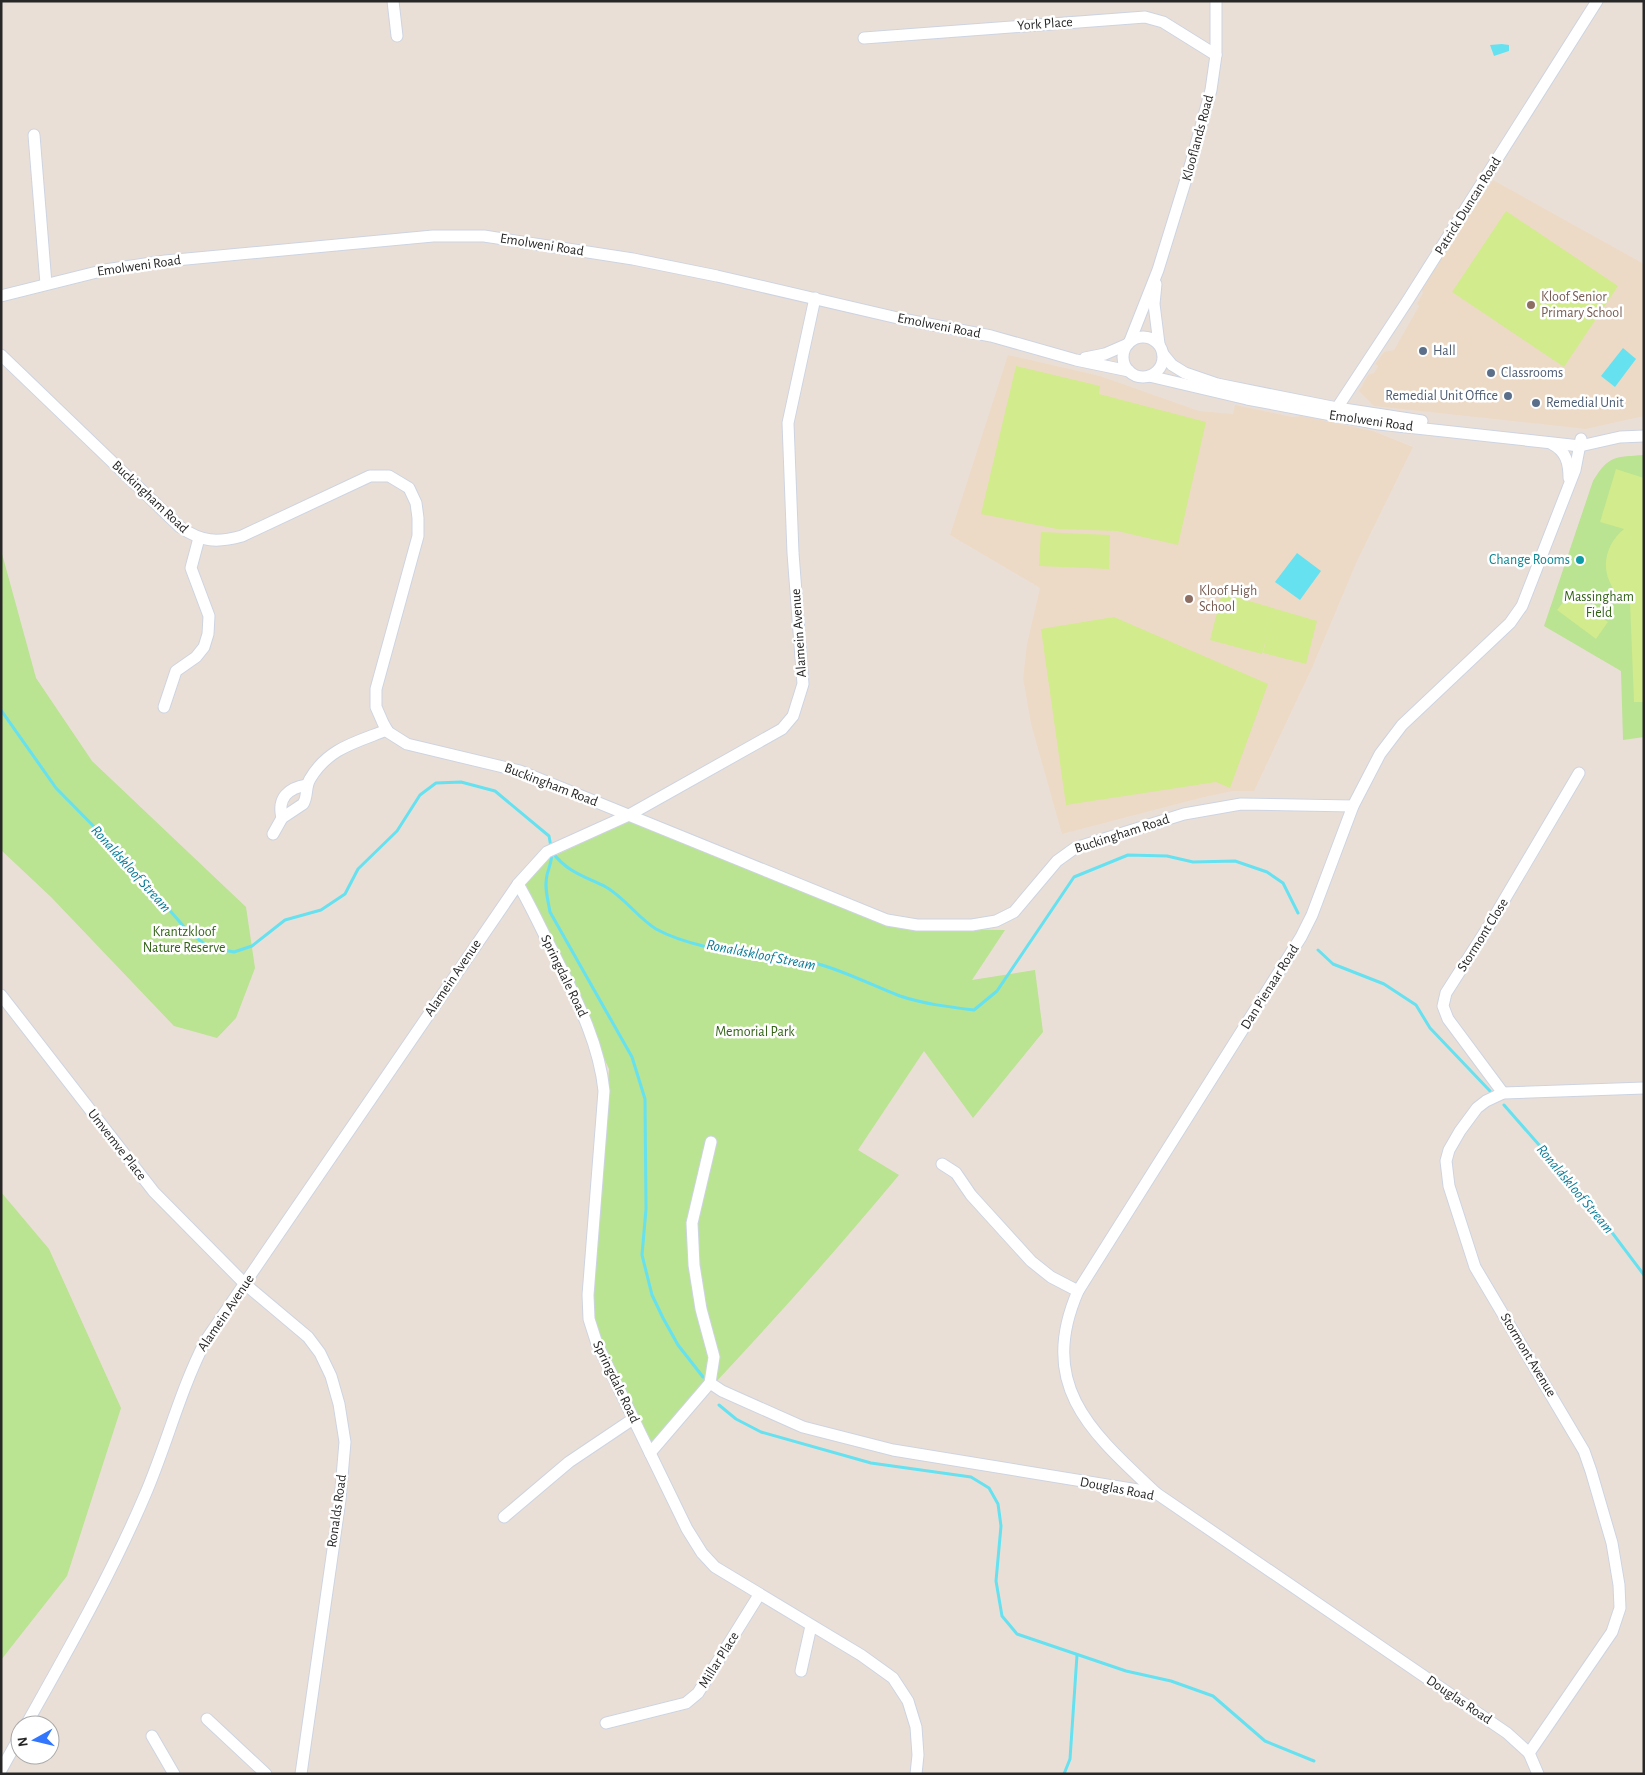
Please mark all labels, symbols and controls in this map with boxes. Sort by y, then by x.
street label: York Place [1017,15,1073,33]
street label: Klooflands Road [1180,93,1216,183]
street label: Patrick Duncan Road [1432,155,1504,257]
street label: Emolweni Road [499,231,585,259]
street label: Emolweni Road [96,253,182,279]
place label: Kloof Senior Primary School [1541,290,1623,320]
marker: Kloof Senior Primary School [1525,299,1537,311]
street label: Emolweni Road [896,311,982,341]
place label: Hall [1433,344,1456,358]
marker: Hall [1417,345,1429,357]
place label: Classrooms [1501,366,1563,380]
marker: Classrooms [1485,367,1497,379]
place label: Remedial Unit Office [1385,389,1498,403]
marker: Remedial Unit Office [1502,390,1514,402]
place label: Remedial Unit [1546,396,1624,410]
marker: Remedial Unit [1530,397,1542,409]
street label: Emolweni Road [1328,408,1414,434]
street label: Buckingham Road [109,458,191,536]
place label: Change Rooms [1489,553,1570,567]
marker: Change Rooms [1574,554,1586,566]
place label: Kloof High School [1199,584,1257,614]
street label: Alamein Avenue [789,588,809,678]
park label: Massingham Field [1564,590,1634,620]
marker: Kloof High School [1183,593,1195,605]
street label: Buckingham Road [502,761,600,809]
street label: Buckingham Road [1073,812,1171,856]
water label: Ronaldskloof Stream [88,823,174,915]
street label: Stormont Close [1455,896,1511,974]
park label: Krantzkloof Nature Reserve [143,925,225,955]
street label: Springdale Road [538,933,590,1019]
street label: Alamein Avenue [422,937,484,1019]
water label: Ronaldskloof Stream [705,937,817,973]
street label: Dan Pienaar Road [1238,942,1302,1032]
park label: Memorial Park [715,1025,795,1039]
street label: Umvemve Place [85,1107,149,1183]
water label: Ronaldskloof Stream [1534,1142,1616,1236]
street label: Alamein Avenue [195,1272,257,1354]
street label: Stormont Avenue [1498,1311,1558,1399]
street label: Springdale Road [590,1339,642,1425]
street label: Ronalds Road [325,1474,349,1548]
street label: Douglas Road [1079,1475,1155,1503]
street label: Millar Place [696,1629,742,1691]
street label: Douglas Road [1424,1673,1494,1727]
north arrow [10,1715,60,1765]
text: N [16,1736,31,1747]

